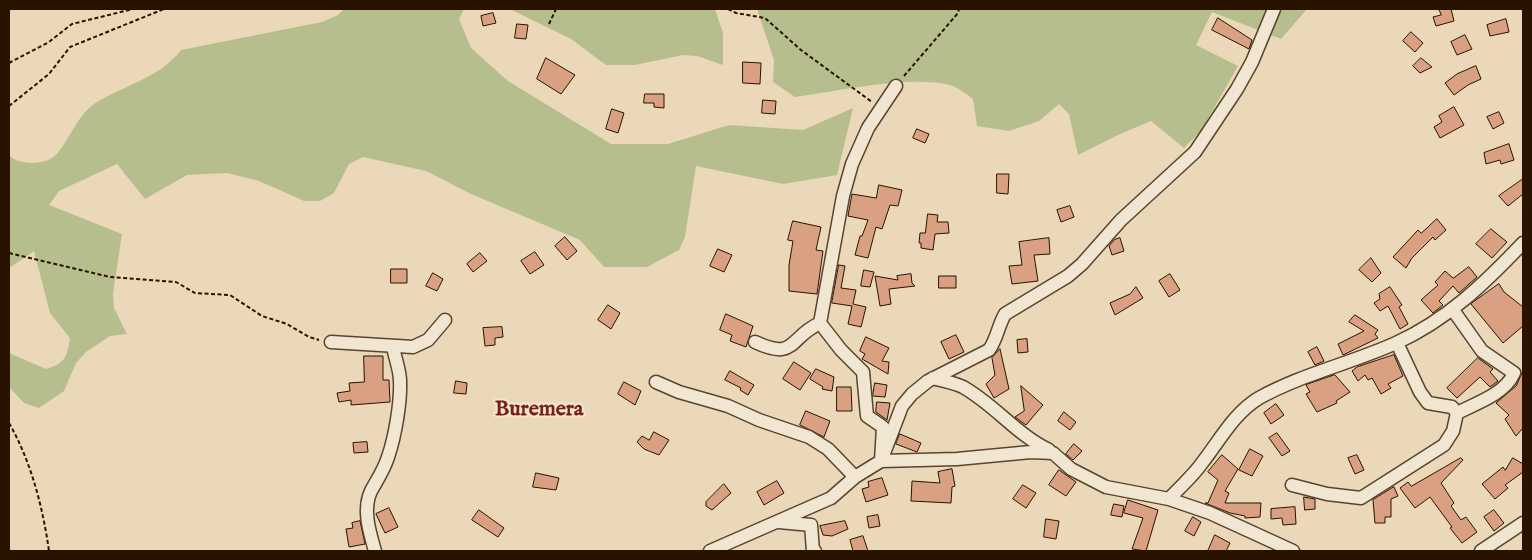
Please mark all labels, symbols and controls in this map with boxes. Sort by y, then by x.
district label: Buremera [495,397,583,423]

